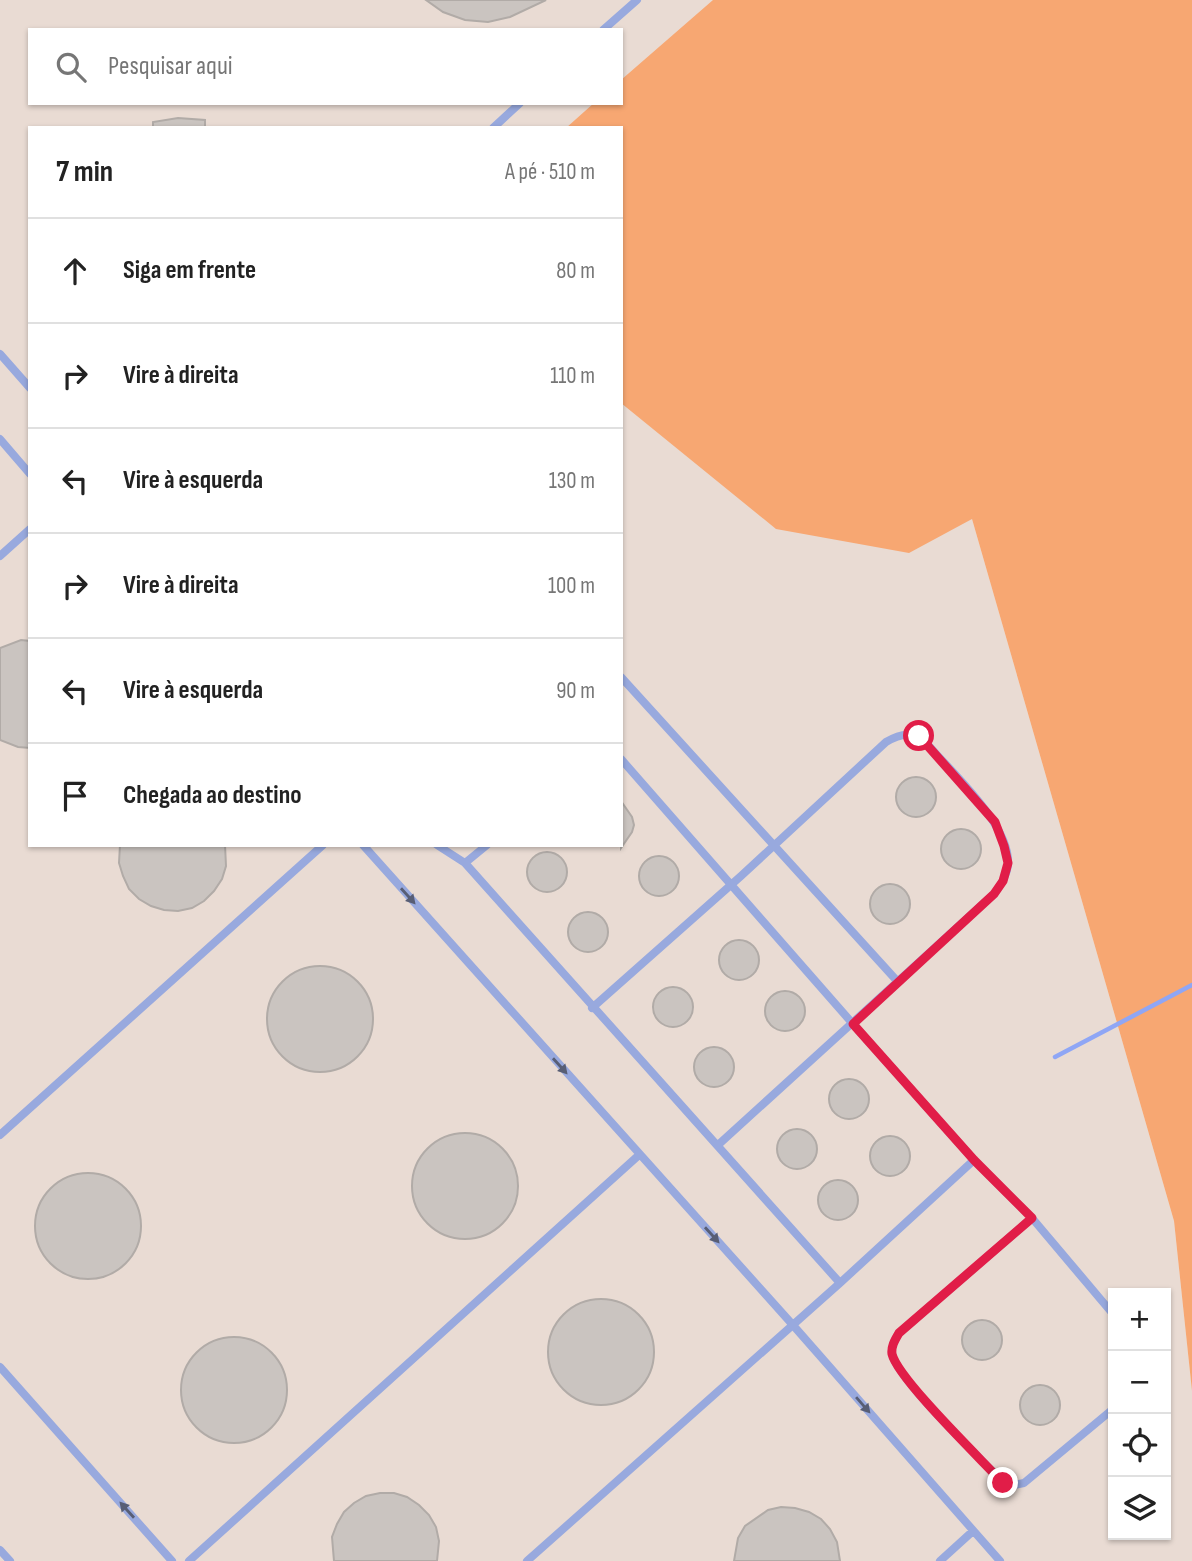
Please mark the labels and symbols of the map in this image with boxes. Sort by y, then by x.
route start [903,720,934,751]
one-way arrow [400,887,416,904]
one-way arrow [552,1057,568,1075]
one-way arrow [703,1227,719,1244]
one-way arrow [855,1397,870,1414]
route end [987,1467,1018,1498]
one-way arrow [119,1501,135,1519]

